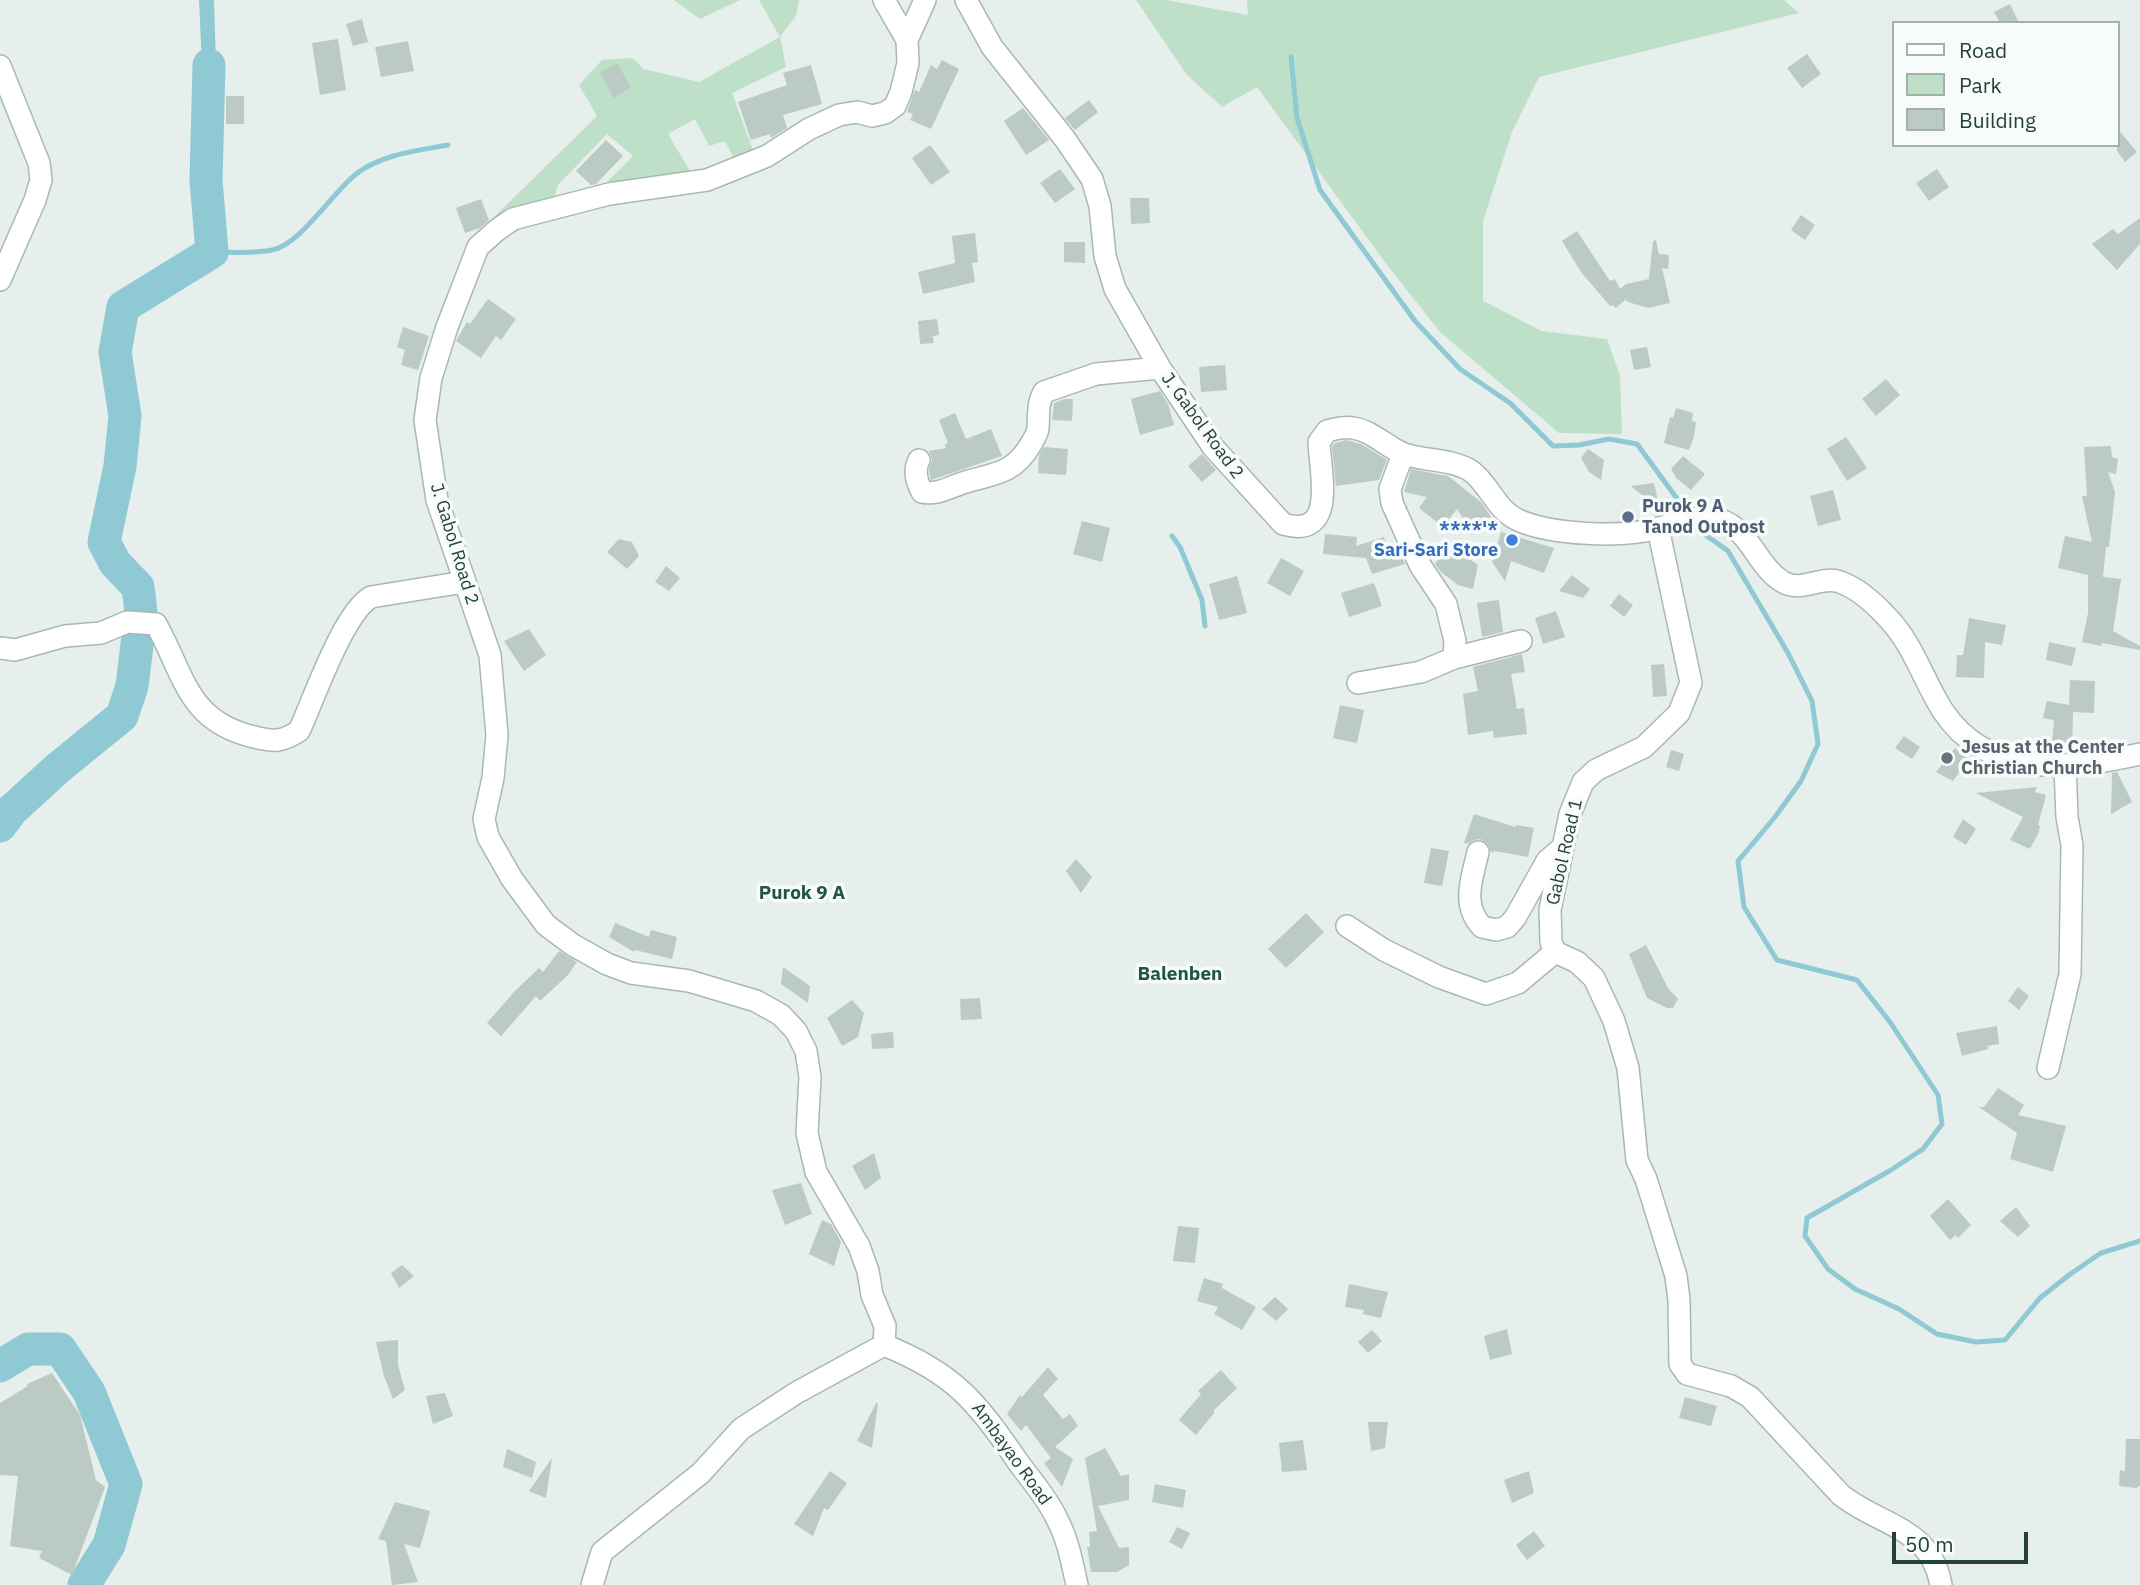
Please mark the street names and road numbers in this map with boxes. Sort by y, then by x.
street label: J. Gabol Road 2 [1156,369,1248,483]
street label: J. Gabol Road 2 [425,481,483,607]
street label: Gabol Road 1 [1542,797,1588,907]
street label: Ambayao Road [967,1399,1055,1509]

